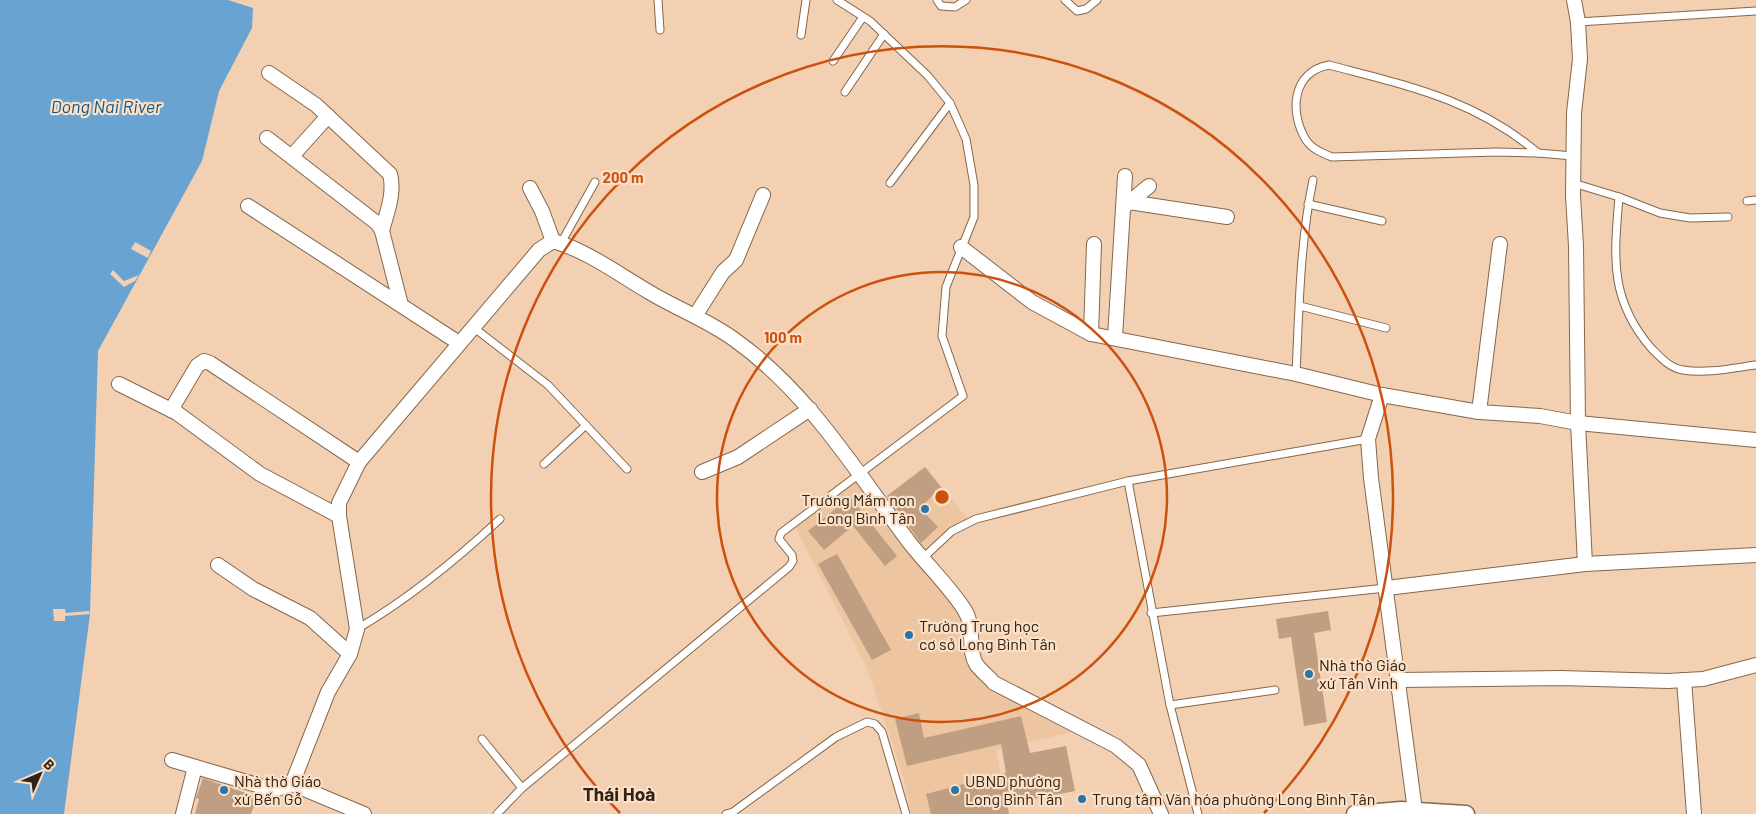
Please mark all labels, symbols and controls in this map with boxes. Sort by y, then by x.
water label: Dong Nai River [51,95,162,117]
text: 200 m [602,168,644,186]
text: 100 m [764,328,802,346]
centre of rings [933,488,951,506]
place label: Trường Mầm non Long Bình Tân [801,490,915,527]
marker: Trường Mầm non Long Bình Tân [919,503,931,515]
place label: Trường Trung học cơ sở Long Bình Tân [919,616,1056,653]
marker: Trường Trung học cơ sở Long Bình Tân [903,629,915,641]
place label: Nhà thờ Giáo xứ Tân Vinh [1319,655,1407,692]
marker: Nhà thờ Giáo xứ Tân Vinh [1303,668,1315,680]
north arrow [15,749,65,799]
text: B [40,755,59,774]
place label: Nhà thờ Giáo xứ Bến Gỗ [234,771,322,808]
place label: UBND phường Long Bình Tân [965,771,1063,808]
district label: Thái Hoà [583,782,655,805]
marker: Nhà thờ Giáo xứ Bến Gỗ [218,784,230,796]
marker: UBND phường Long Bình Tân [949,784,961,796]
place label: Trung tâm Văn hóa phường Long Bình Tân [1092,789,1375,808]
marker: Trung tâm Văn hóa phường Long Bình Tân [1076,793,1088,805]

